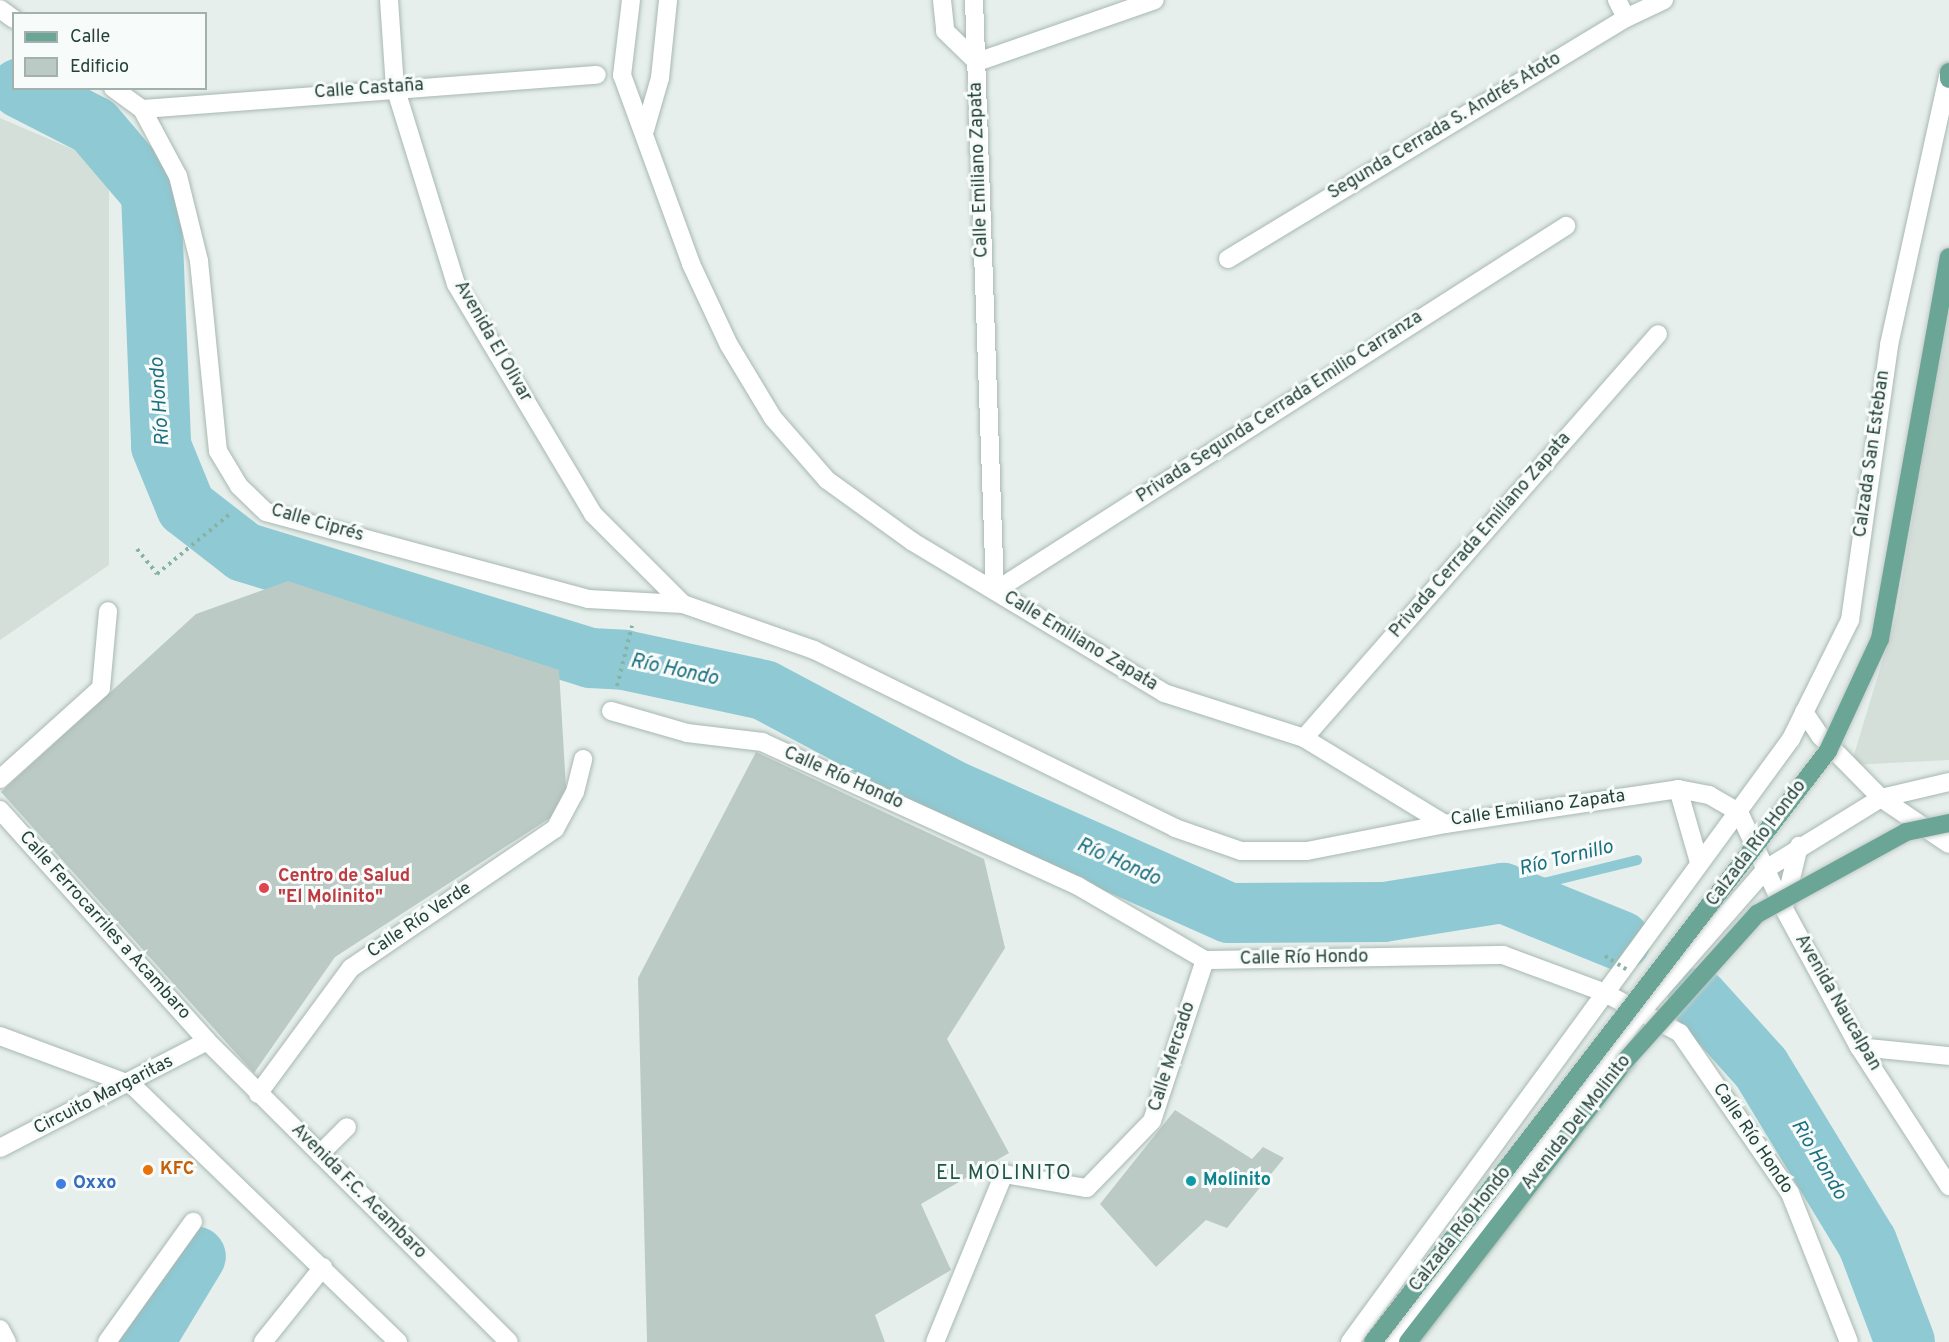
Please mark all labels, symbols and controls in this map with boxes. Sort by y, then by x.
legend [12,12,207,90]
text: Calle [70,26,110,49]
street label: Segunda Cerrada S. Andrés Atoto [1324,48,1566,206]
text: Edificio [70,56,129,79]
street label: Calle Castaña [313,75,425,105]
street label: Calle Emiliano Zapata [966,82,994,258]
street label: Avenida El Olivar [449,277,535,407]
street label: Privada Segunda Cerrada Emilio Carranza [1133,307,1427,509]
water label: Río Hondo [146,357,176,447]
street label: Calzada San Esteban [1851,369,1895,539]
street label: Privada Cerrada Emiliano Zapata [1386,429,1576,643]
street label: Calle Ciprés [268,500,366,548]
street label: Calle Emiliano Zapata [999,587,1161,697]
water label: Río Hondo [628,650,720,692]
street label: Calle Río Hondo [780,743,906,815]
street label: Calzada Río Hondo [1703,777,1811,911]
street label: Calle Emiliano Zapata [1449,786,1627,832]
street label: Calle Ferrocarriles a Acambaro [13,827,195,1025]
water label: Río Hondo [1072,834,1164,892]
water label: Río Tornillo [1516,836,1616,882]
place label: Centro de Salud "El Molinito" [278,867,410,910]
street label: Calle Río Verde [364,878,476,964]
marker: Centro de Salud "El Molinito" [255,879,273,897]
street label: Avenida Naucalpan [1789,931,1885,1075]
street label: Calle Río Hondo [1240,947,1368,971]
street label: Calle Mercado [1145,999,1201,1115]
street label: Avenida Del Molinito [1518,1051,1636,1195]
street label: Circuito Margaritas [31,1052,177,1140]
street label: Calle Río Hondo [1707,1080,1797,1198]
water label: Rio Hondo [1785,1116,1851,1204]
street label: Avenida F.C. Acambaro [286,1120,430,1264]
place label: KFC [160,1159,194,1181]
district label: EL MOLINITO [936,1162,1072,1186]
marker: KFC [141,1163,155,1177]
street label: Calzada Río Hondo [1406,1163,1516,1297]
place label: Molinito [1203,1170,1271,1192]
place label: Oxxo [73,1173,116,1195]
marker: Molinito [1184,1174,1198,1188]
marker: Oxxo [54,1177,68,1191]

